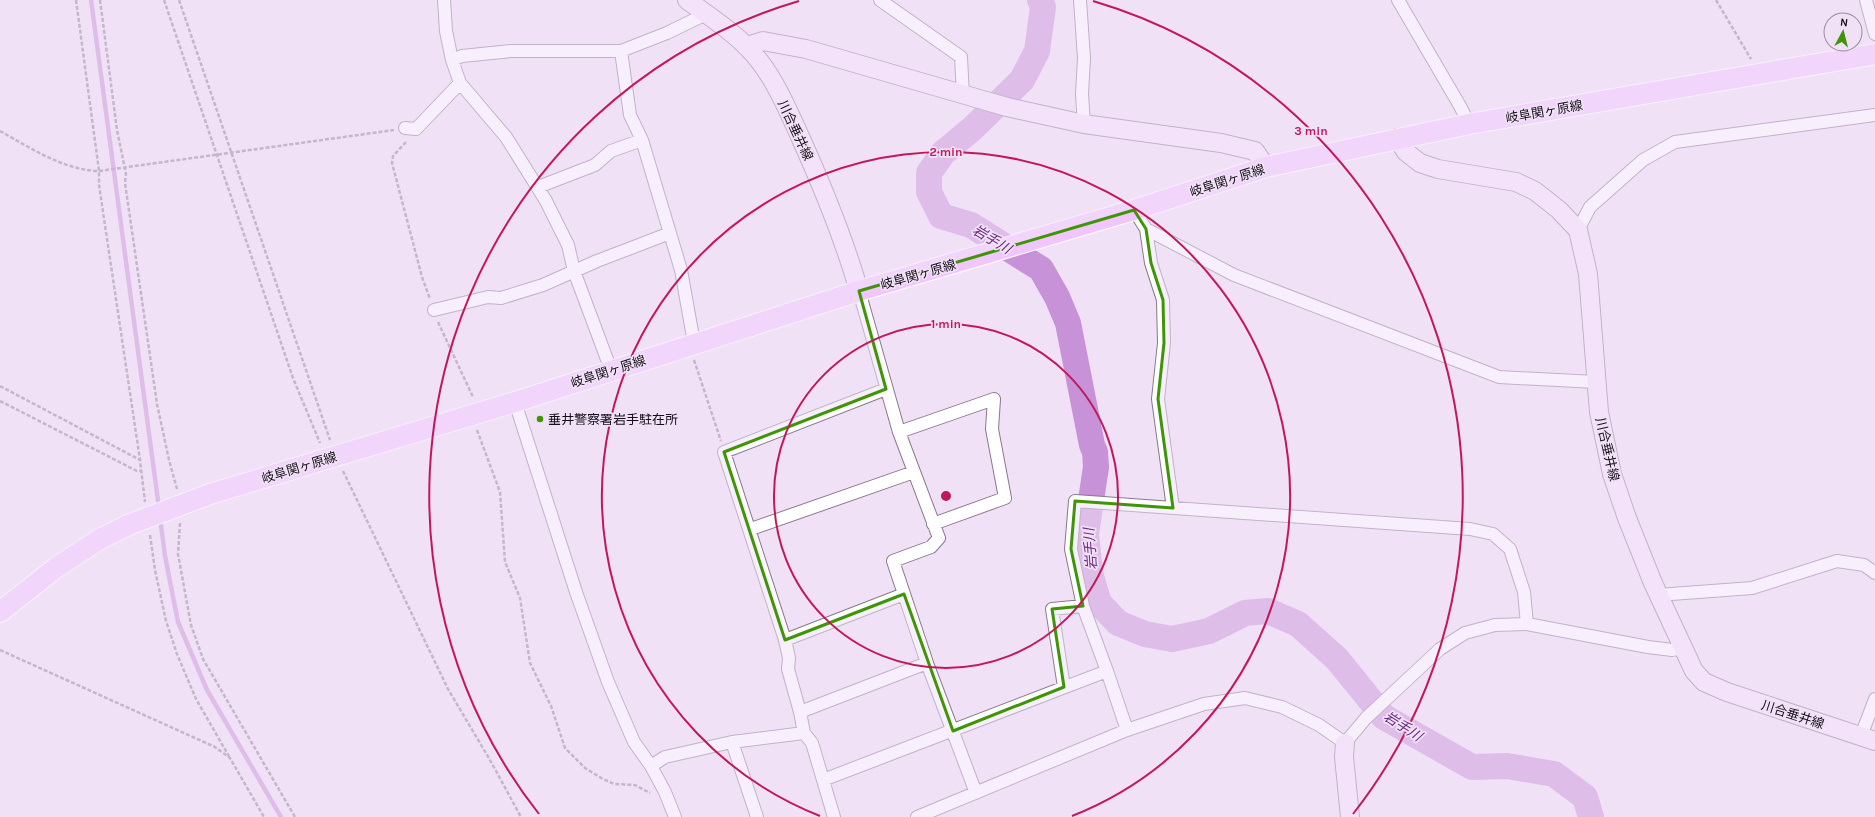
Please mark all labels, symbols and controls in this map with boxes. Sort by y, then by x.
north arrow [1823,12,1863,52]
text: N [1839,16,1849,30]
street label: 岐阜関ヶ原線 [1504,97,1584,126]
street label: 川合垂井線 [775,98,816,163]
text: 3 min [1294,124,1328,138]
text: 2 min [929,145,963,159]
street label: 岐阜関ヶ原線 [1188,161,1267,200]
water label: 岩手川 [969,221,1016,259]
street label: 岐阜関ヶ原線 [879,257,958,292]
text: 1 min [931,317,961,331]
street label: 岐阜関ヶ原線 [569,352,648,391]
place label: 垂井警察署岩手駐在所 [548,412,678,427]
marker: 垂井警察署岩手駐在所 [535,414,545,424]
street label: 川合垂井線 [1593,416,1622,482]
street label: 岐阜関ヶ原線 [260,449,339,486]
centre of rings [939,489,953,503]
water label: 岩手川 [1080,525,1100,571]
street label: 川合垂井線 [1760,697,1826,732]
water label: 岩手川 [1380,708,1427,746]

